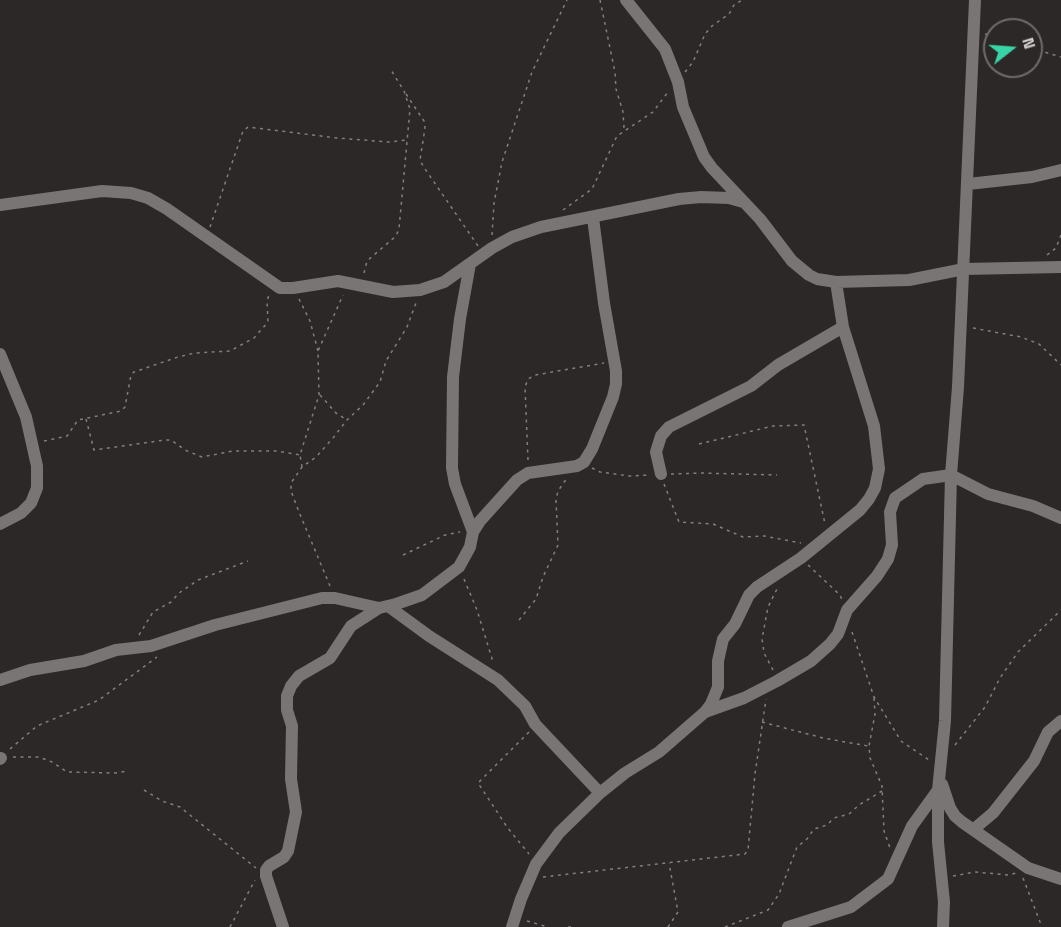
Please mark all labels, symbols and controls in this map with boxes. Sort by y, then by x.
north arrow [983,18,1043,78]
text: N [1017,35,1040,51]

